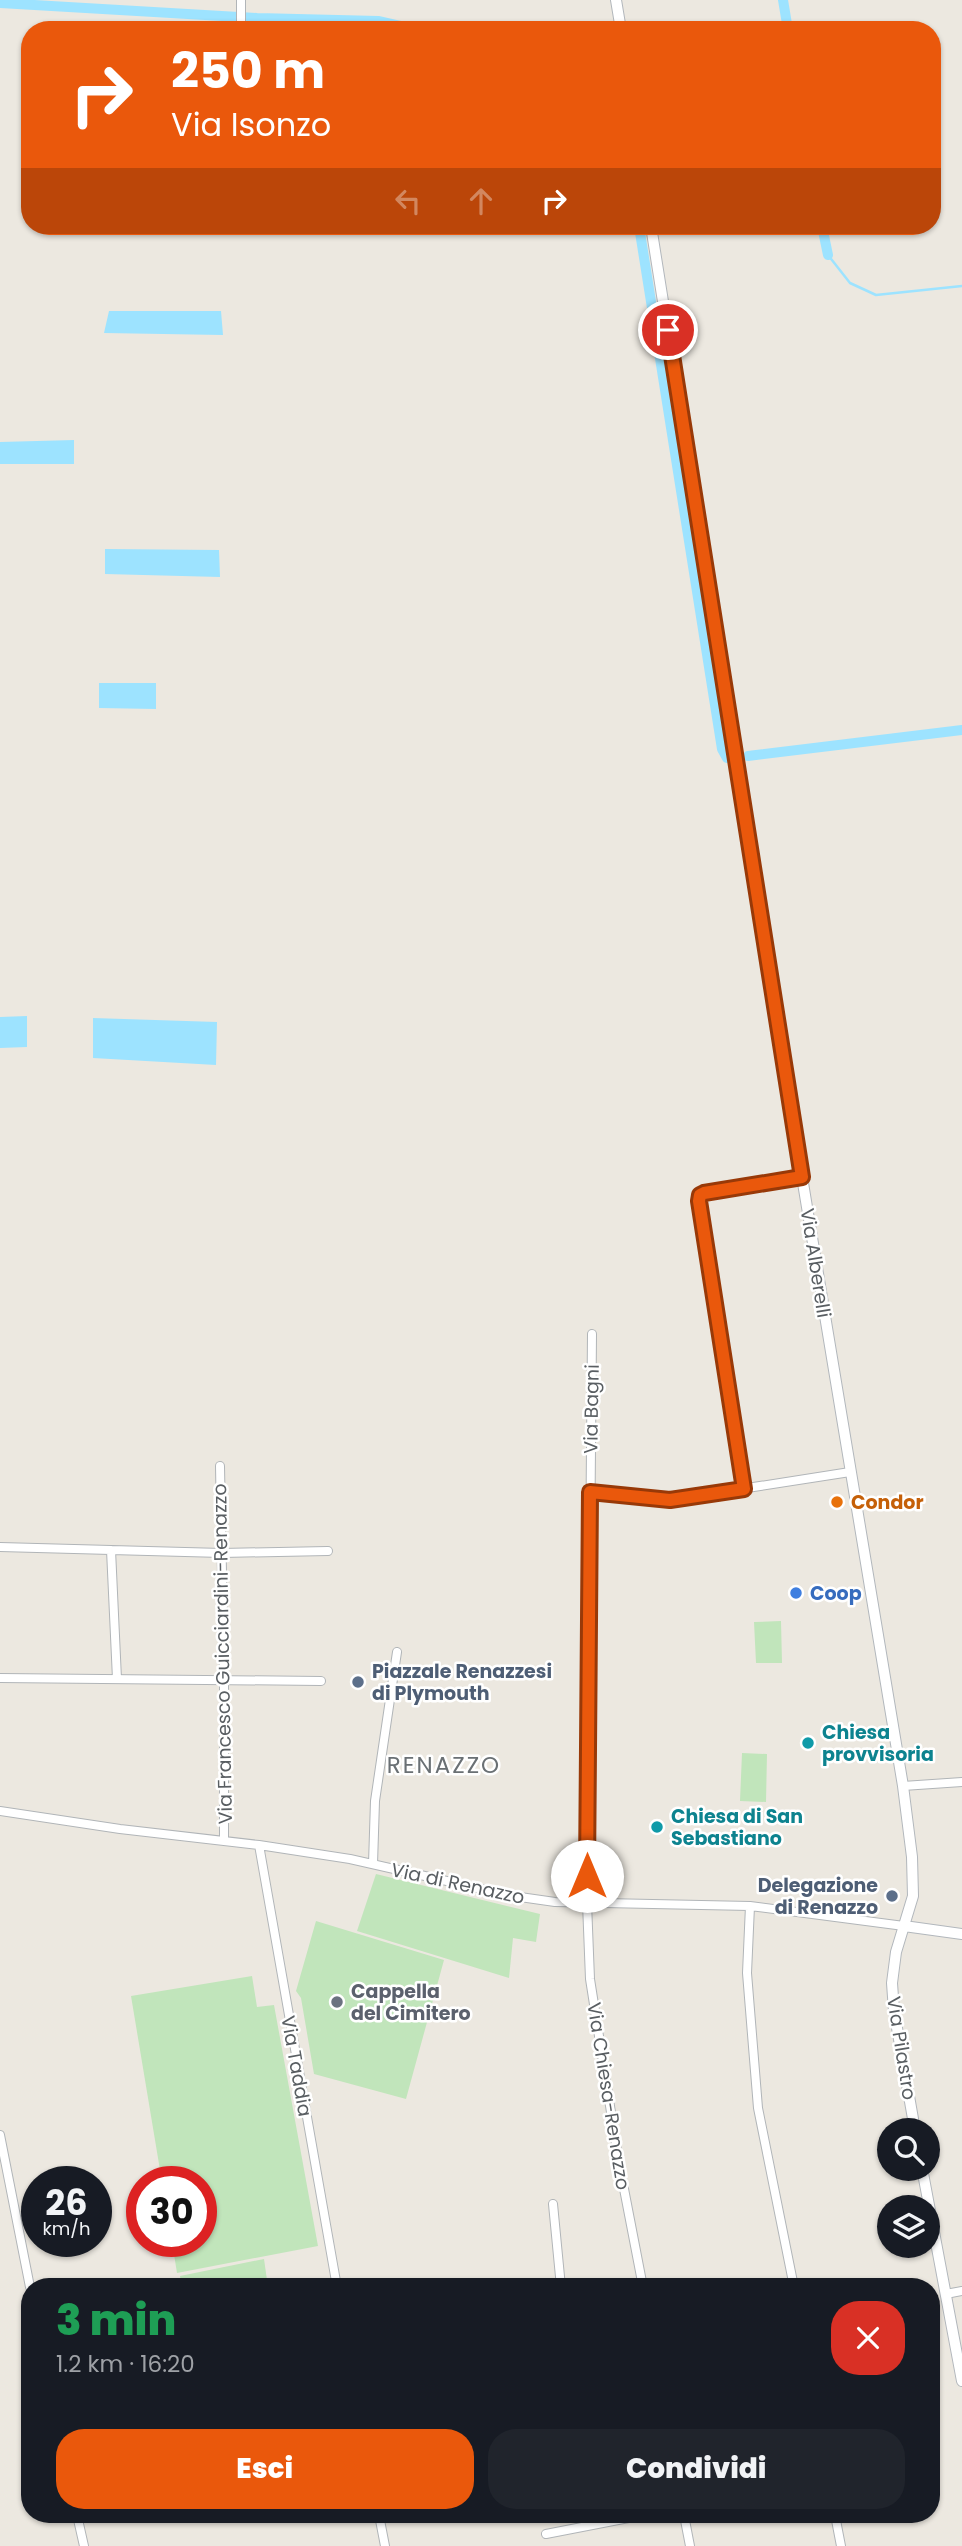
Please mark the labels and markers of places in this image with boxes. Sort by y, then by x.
pin [638,300,698,360]
place label: Condor [851,1489,924,1516]
marker: Condor [829,1494,845,1510]
place label: Coop [810,1580,862,1607]
marker: Coop [788,1585,804,1601]
place label: Piazzale Renazzesi di Plymouth [372,1658,552,1707]
marker: Piazzale Renazzesi di Plymouth [350,1674,366,1690]
place label: Chiesa provvisoria [822,1719,934,1768]
marker: Chiesa provvisoria [800,1735,816,1751]
place label: Chiesa di San Sebastiano [671,1803,803,1852]
marker: Chiesa di San Sebastiano [649,1819,665,1835]
place label: Delegazione di Renazzo [758,1872,878,1921]
marker: Delegazione di Renazzo [884,1888,900,1904]
place label: Cappella del Cimitero [351,1978,471,2027]
marker: Cappella del Cimitero [329,1994,345,2010]

